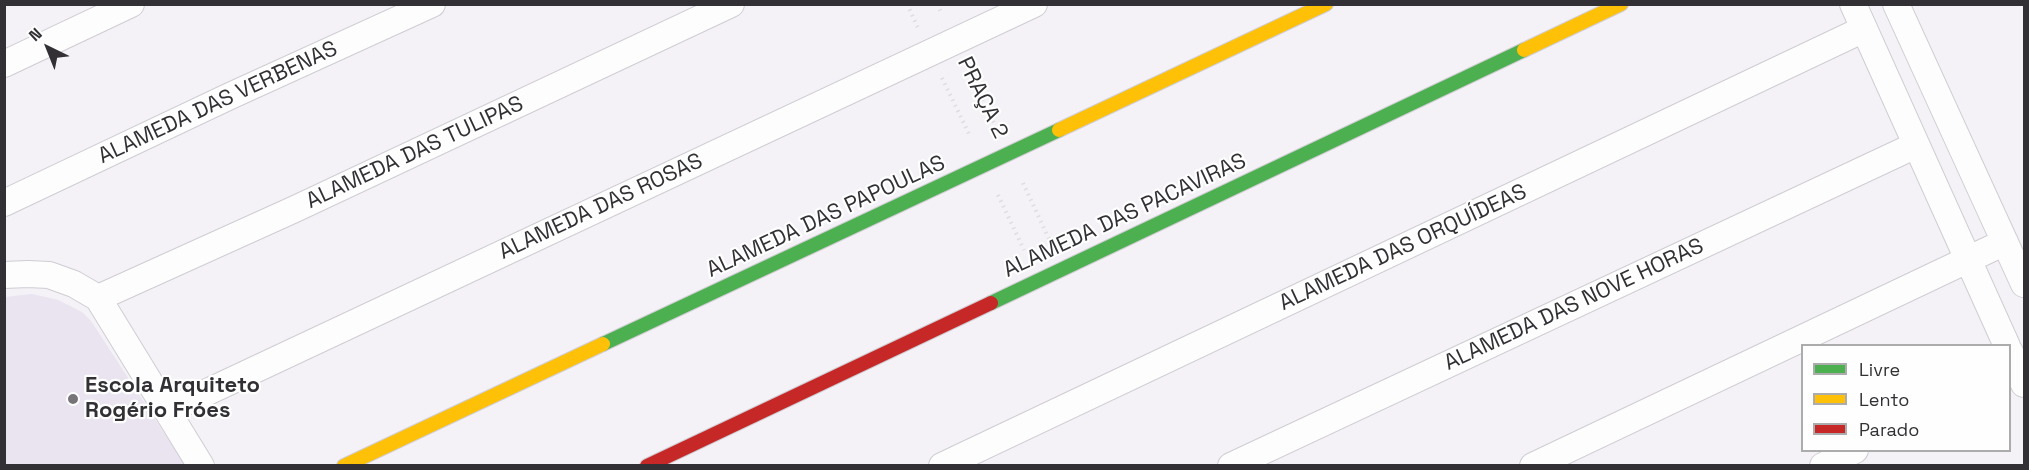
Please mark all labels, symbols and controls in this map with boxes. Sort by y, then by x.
north arrow [18,18,78,78]
text: N [24,23,46,46]
street label: ALAMEDA DAS VERBENAS [94,36,342,170]
street label: PRAÇA 2 [951,53,1013,143]
street label: ALAMEDA DAS TULIPAS [302,91,528,215]
street label: ALAMEDA DAS ROSAS [495,148,707,266]
street label: ALAMEDA DAS PACAVIRAS [999,148,1251,284]
street label: ALAMEDA DAS PAPOULAS [703,150,949,284]
street label: ALAMEDA DAS ORQUÍDEAS [1275,179,1531,317]
street label: ALAMEDA DAS NOVE HORAS [1440,233,1708,377]
legend [1801,344,2011,452]
text: Livre [1859,358,1900,381]
place label: Escola Arquiteto Rogério Fróes [85,373,260,424]
text: Lento [1859,388,1909,411]
marker: Escola Arquiteto Rogério Fróes [66,392,80,406]
text: Parado [1859,418,1919,441]

